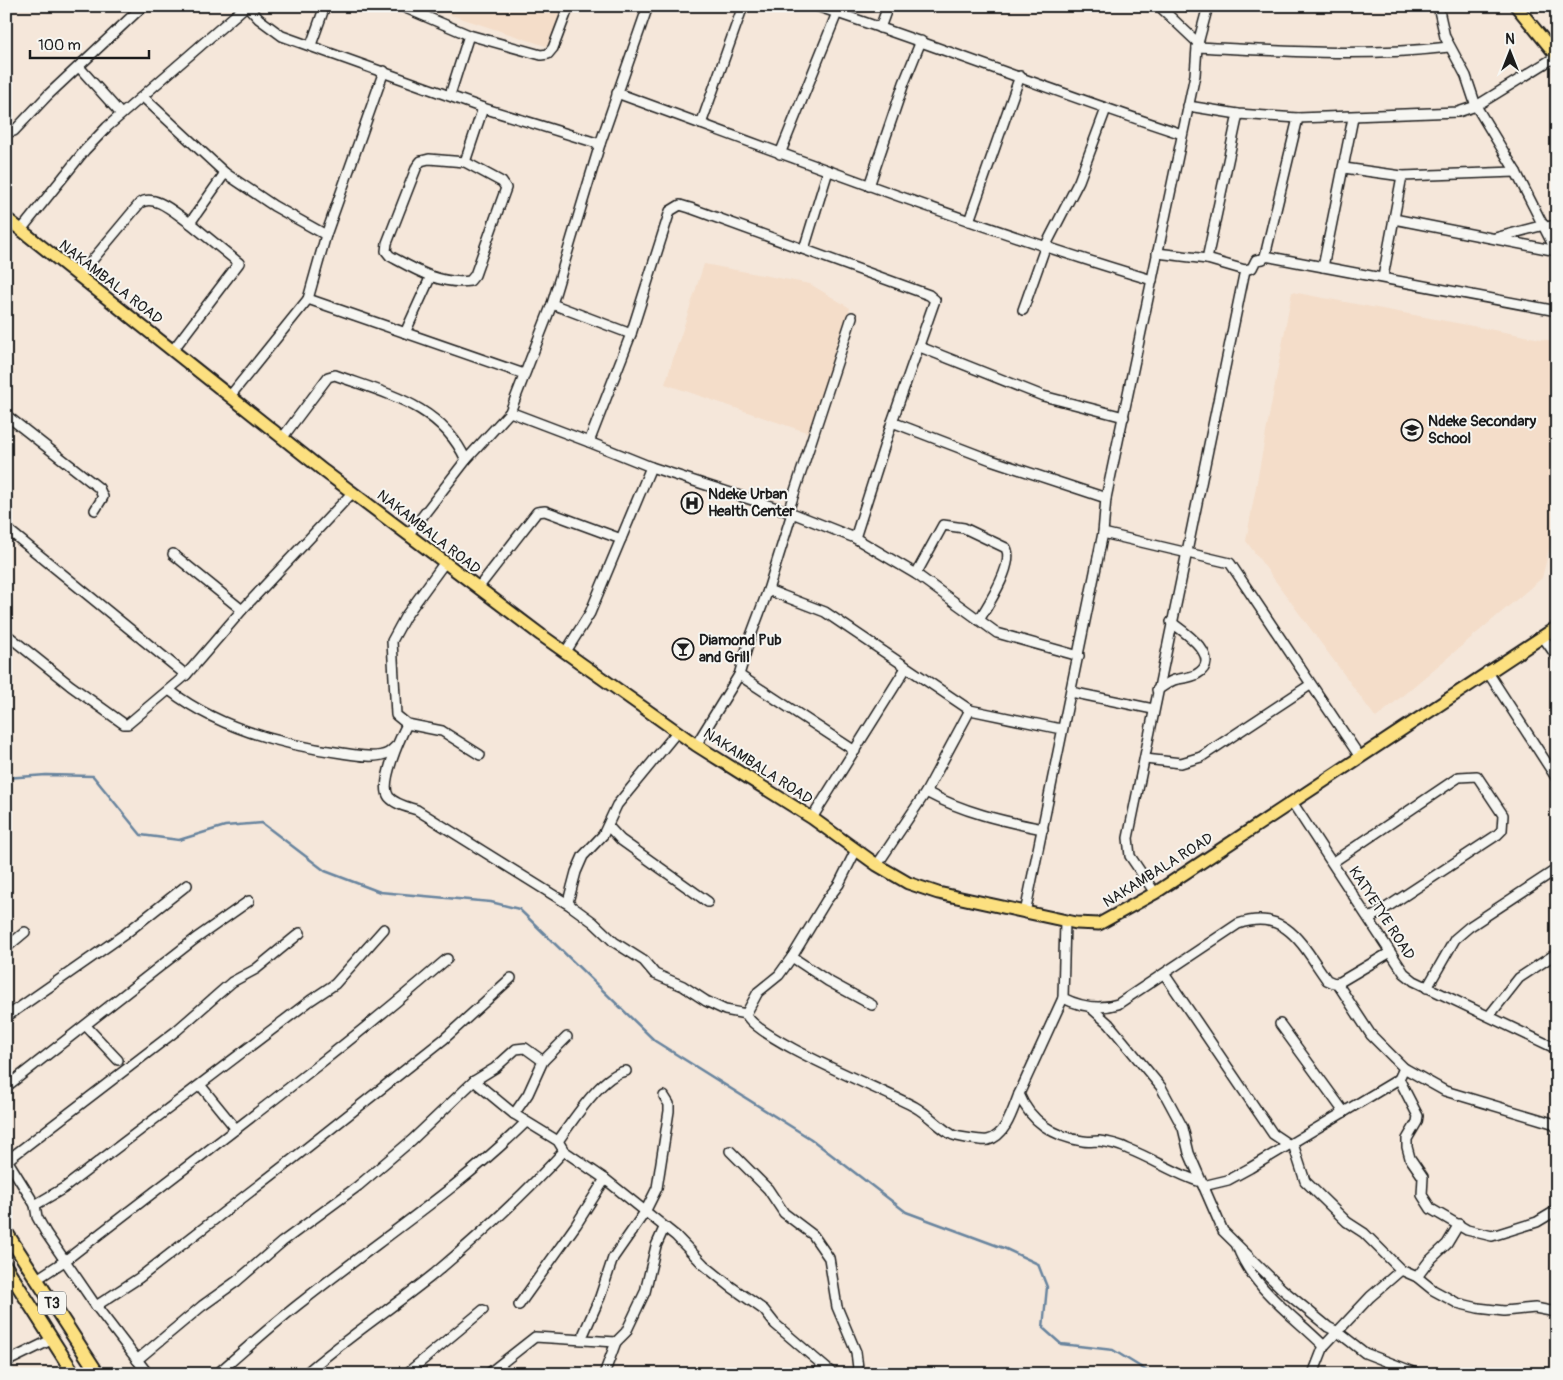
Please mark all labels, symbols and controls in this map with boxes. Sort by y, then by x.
scale bar [30,28,149,60]
north arrow [1486,28,1536,78]
text: N [1505,31,1515,48]
text: 100 m [38,36,81,55]
street label: NAKAMBALA ROAD [55,236,166,329]
place label: Ndeke Secondary School [1428,412,1537,448]
school or university icon: Ndeke Secondary School [1400,418,1424,442]
place label: Ndeke Urban Health Center [708,485,795,521]
street label: NAKAMBALA ROAD [373,486,484,579]
hospital icon: Ndeke Urban Health Center [680,491,704,515]
place label: Diamond Pub and Grill [699,631,782,667]
bar icon: Diamond Pub and Grill [671,637,695,661]
street label: NAKAMBALA ROAD [700,724,816,809]
street label: NAKAMBALA ROAD [1100,829,1217,912]
street label: KATYETYE ROAD [1344,863,1419,964]
road number: T3 [38,1292,66,1315]

